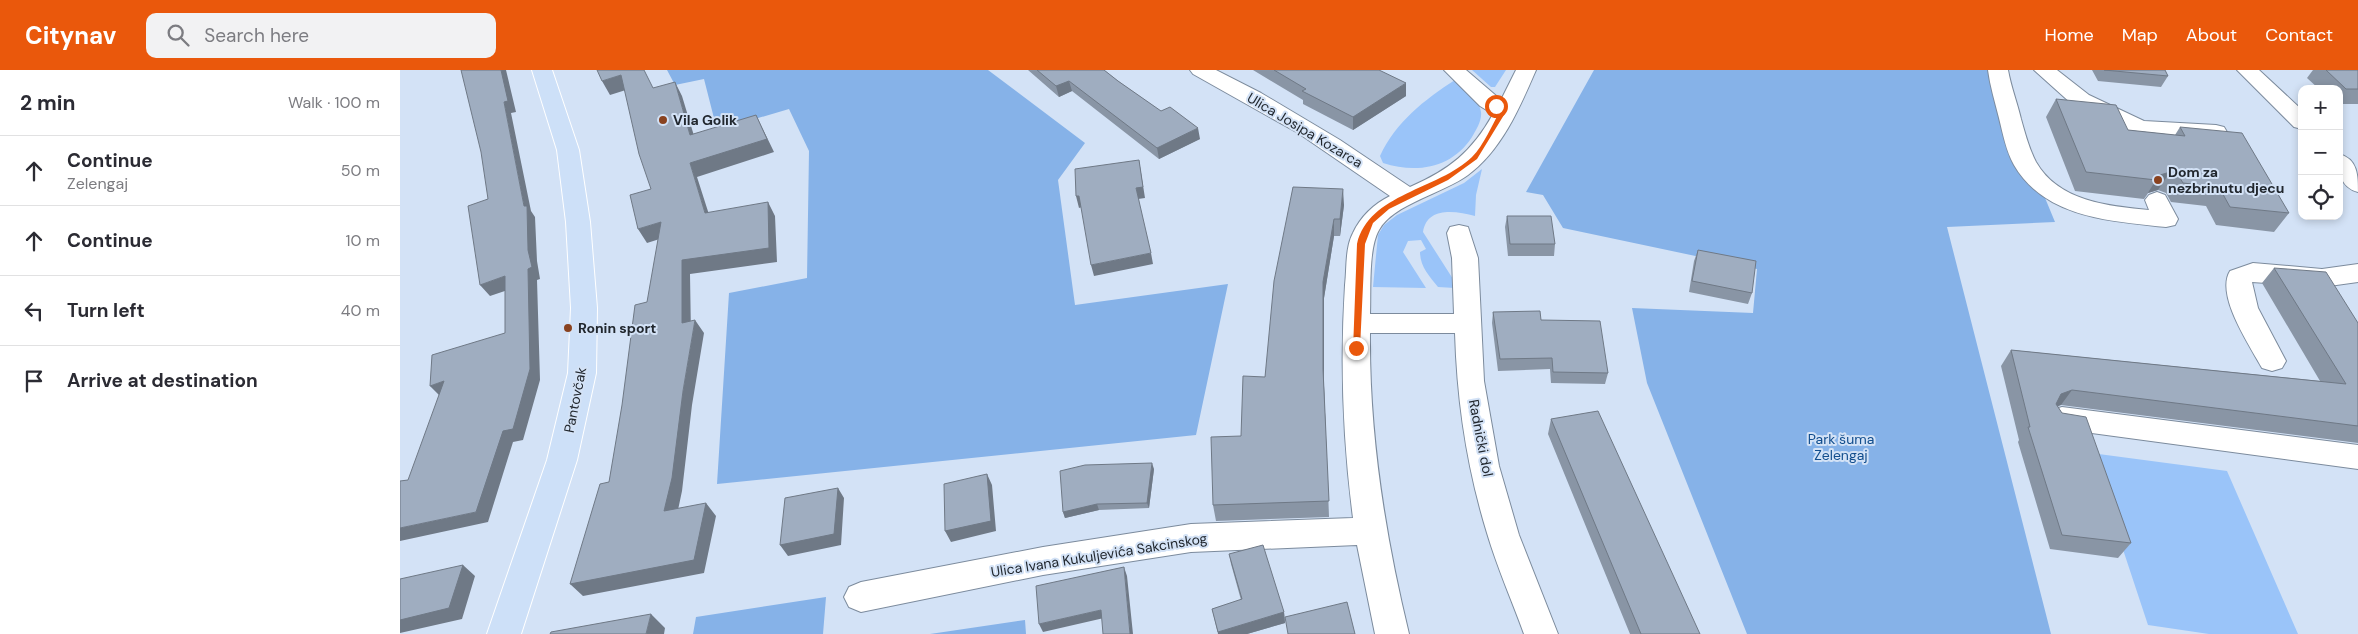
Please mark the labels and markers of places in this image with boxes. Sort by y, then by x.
place label: Vila Golik [673,111,737,129]
marker: Vila Golik [657,114,669,126]
place label: Dom za nezbrinutu djecu [2168,163,2284,197]
marker: Dom za nezbrinutu djecu [2152,174,2164,186]
place label: Ronin sport [578,319,656,337]
marker: Ronin sport [562,322,574,334]

